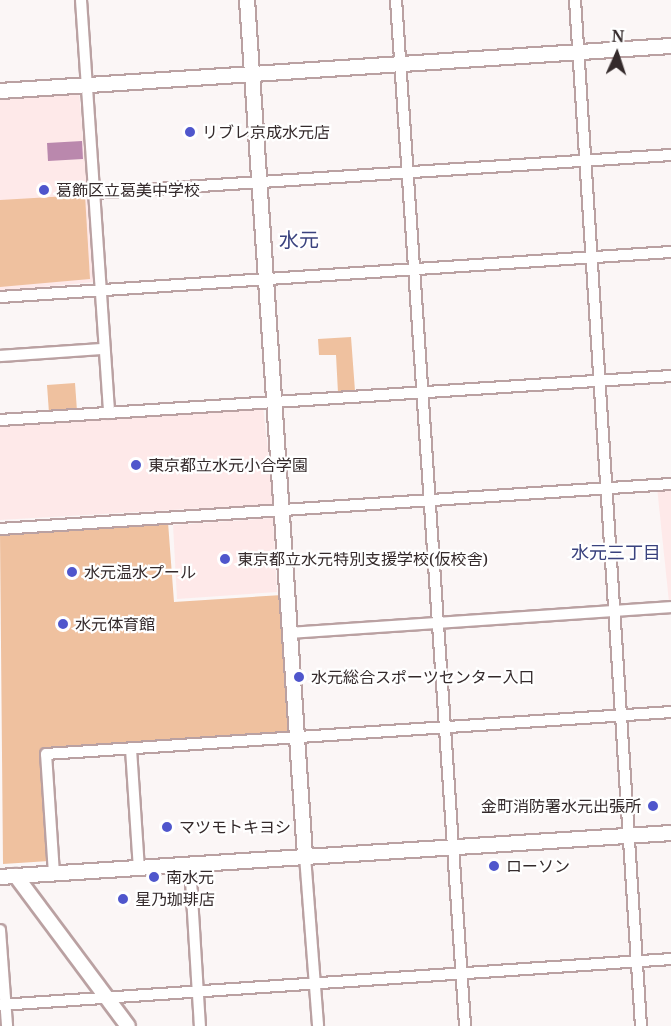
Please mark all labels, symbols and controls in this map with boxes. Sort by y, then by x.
north arrow [587,24,647,84]
text: N [611,25,625,47]
place label: リブレ京成水元店 [202,122,330,142]
marker: リブレ京成水元店 [183,125,197,139]
place label: 葛飾区立葛美中学校 [56,180,200,200]
marker: 葛飾区立葛美中学校 [37,183,51,197]
district label: 水元 [279,227,319,251]
place label: 東京都立水元小合学園 [148,455,308,475]
marker: 東京都立水元小合学園 [129,458,143,472]
district label: 水元三丁目 [571,541,661,563]
place label: 東京都立水元特別支援学校(仮校舎) [237,549,488,569]
marker: 東京都立水元特別支援学校(仮校舎) [218,552,232,566]
place label: 水元温水プール [84,562,196,582]
marker: 水元温水プール [65,565,79,579]
place label: 水元体育館 [75,614,155,634]
marker: 水元体育館 [56,617,70,631]
place label: 水元総合スポーツセンター入口 [311,667,535,687]
marker: 水元総合スポーツセンター入口 [292,670,306,684]
place label: 金町消防署水元出張所 [481,796,641,816]
marker: 金町消防署水元出張所 [646,799,660,813]
place label: マツモトキヨシ [179,817,291,837]
marker: マツモトキヨシ [160,820,174,834]
place label: ローソン [506,856,570,876]
marker: ローソン [487,859,501,873]
place label: 南水元 [166,867,214,887]
marker: 南水元 [147,870,161,884]
place label: 星乃珈琲店 [135,889,215,909]
marker: 星乃珈琲店 [116,892,130,906]

